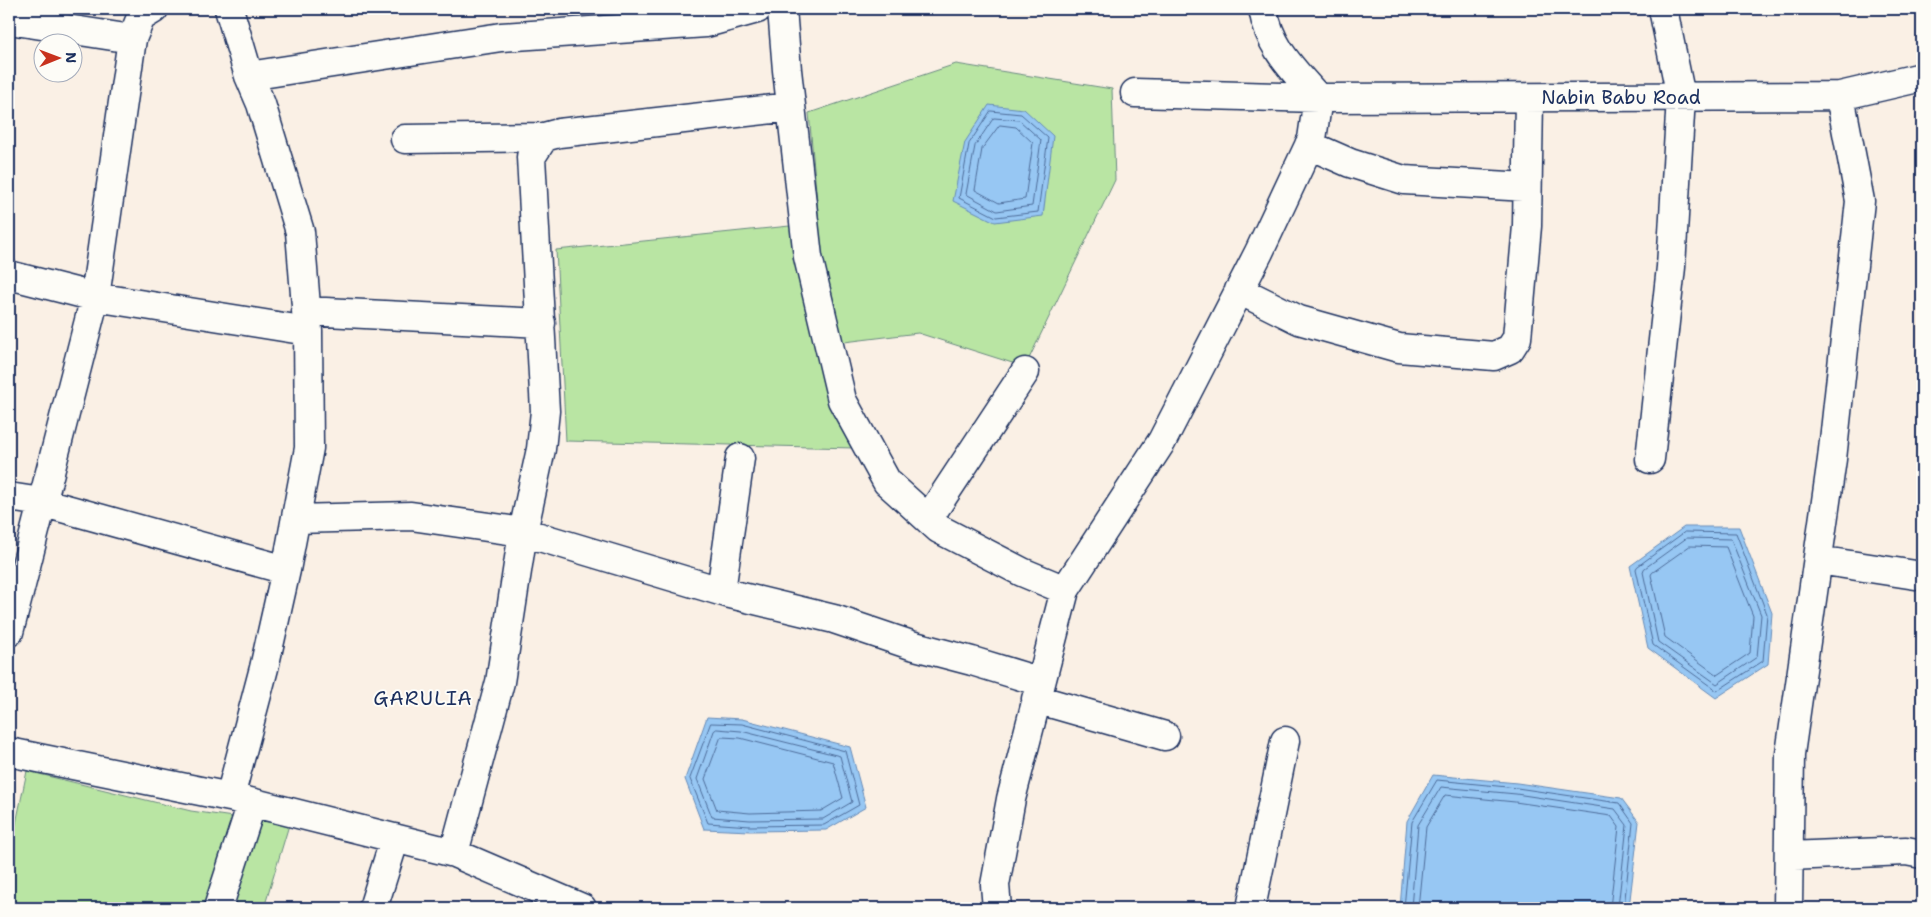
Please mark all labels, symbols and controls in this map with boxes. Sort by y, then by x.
north arrow [32,32,82,82]
text: N [62,52,80,63]
street label: Nabin Babu Road [1541,85,1701,110]
district label: GARULIA [373,685,473,711]

